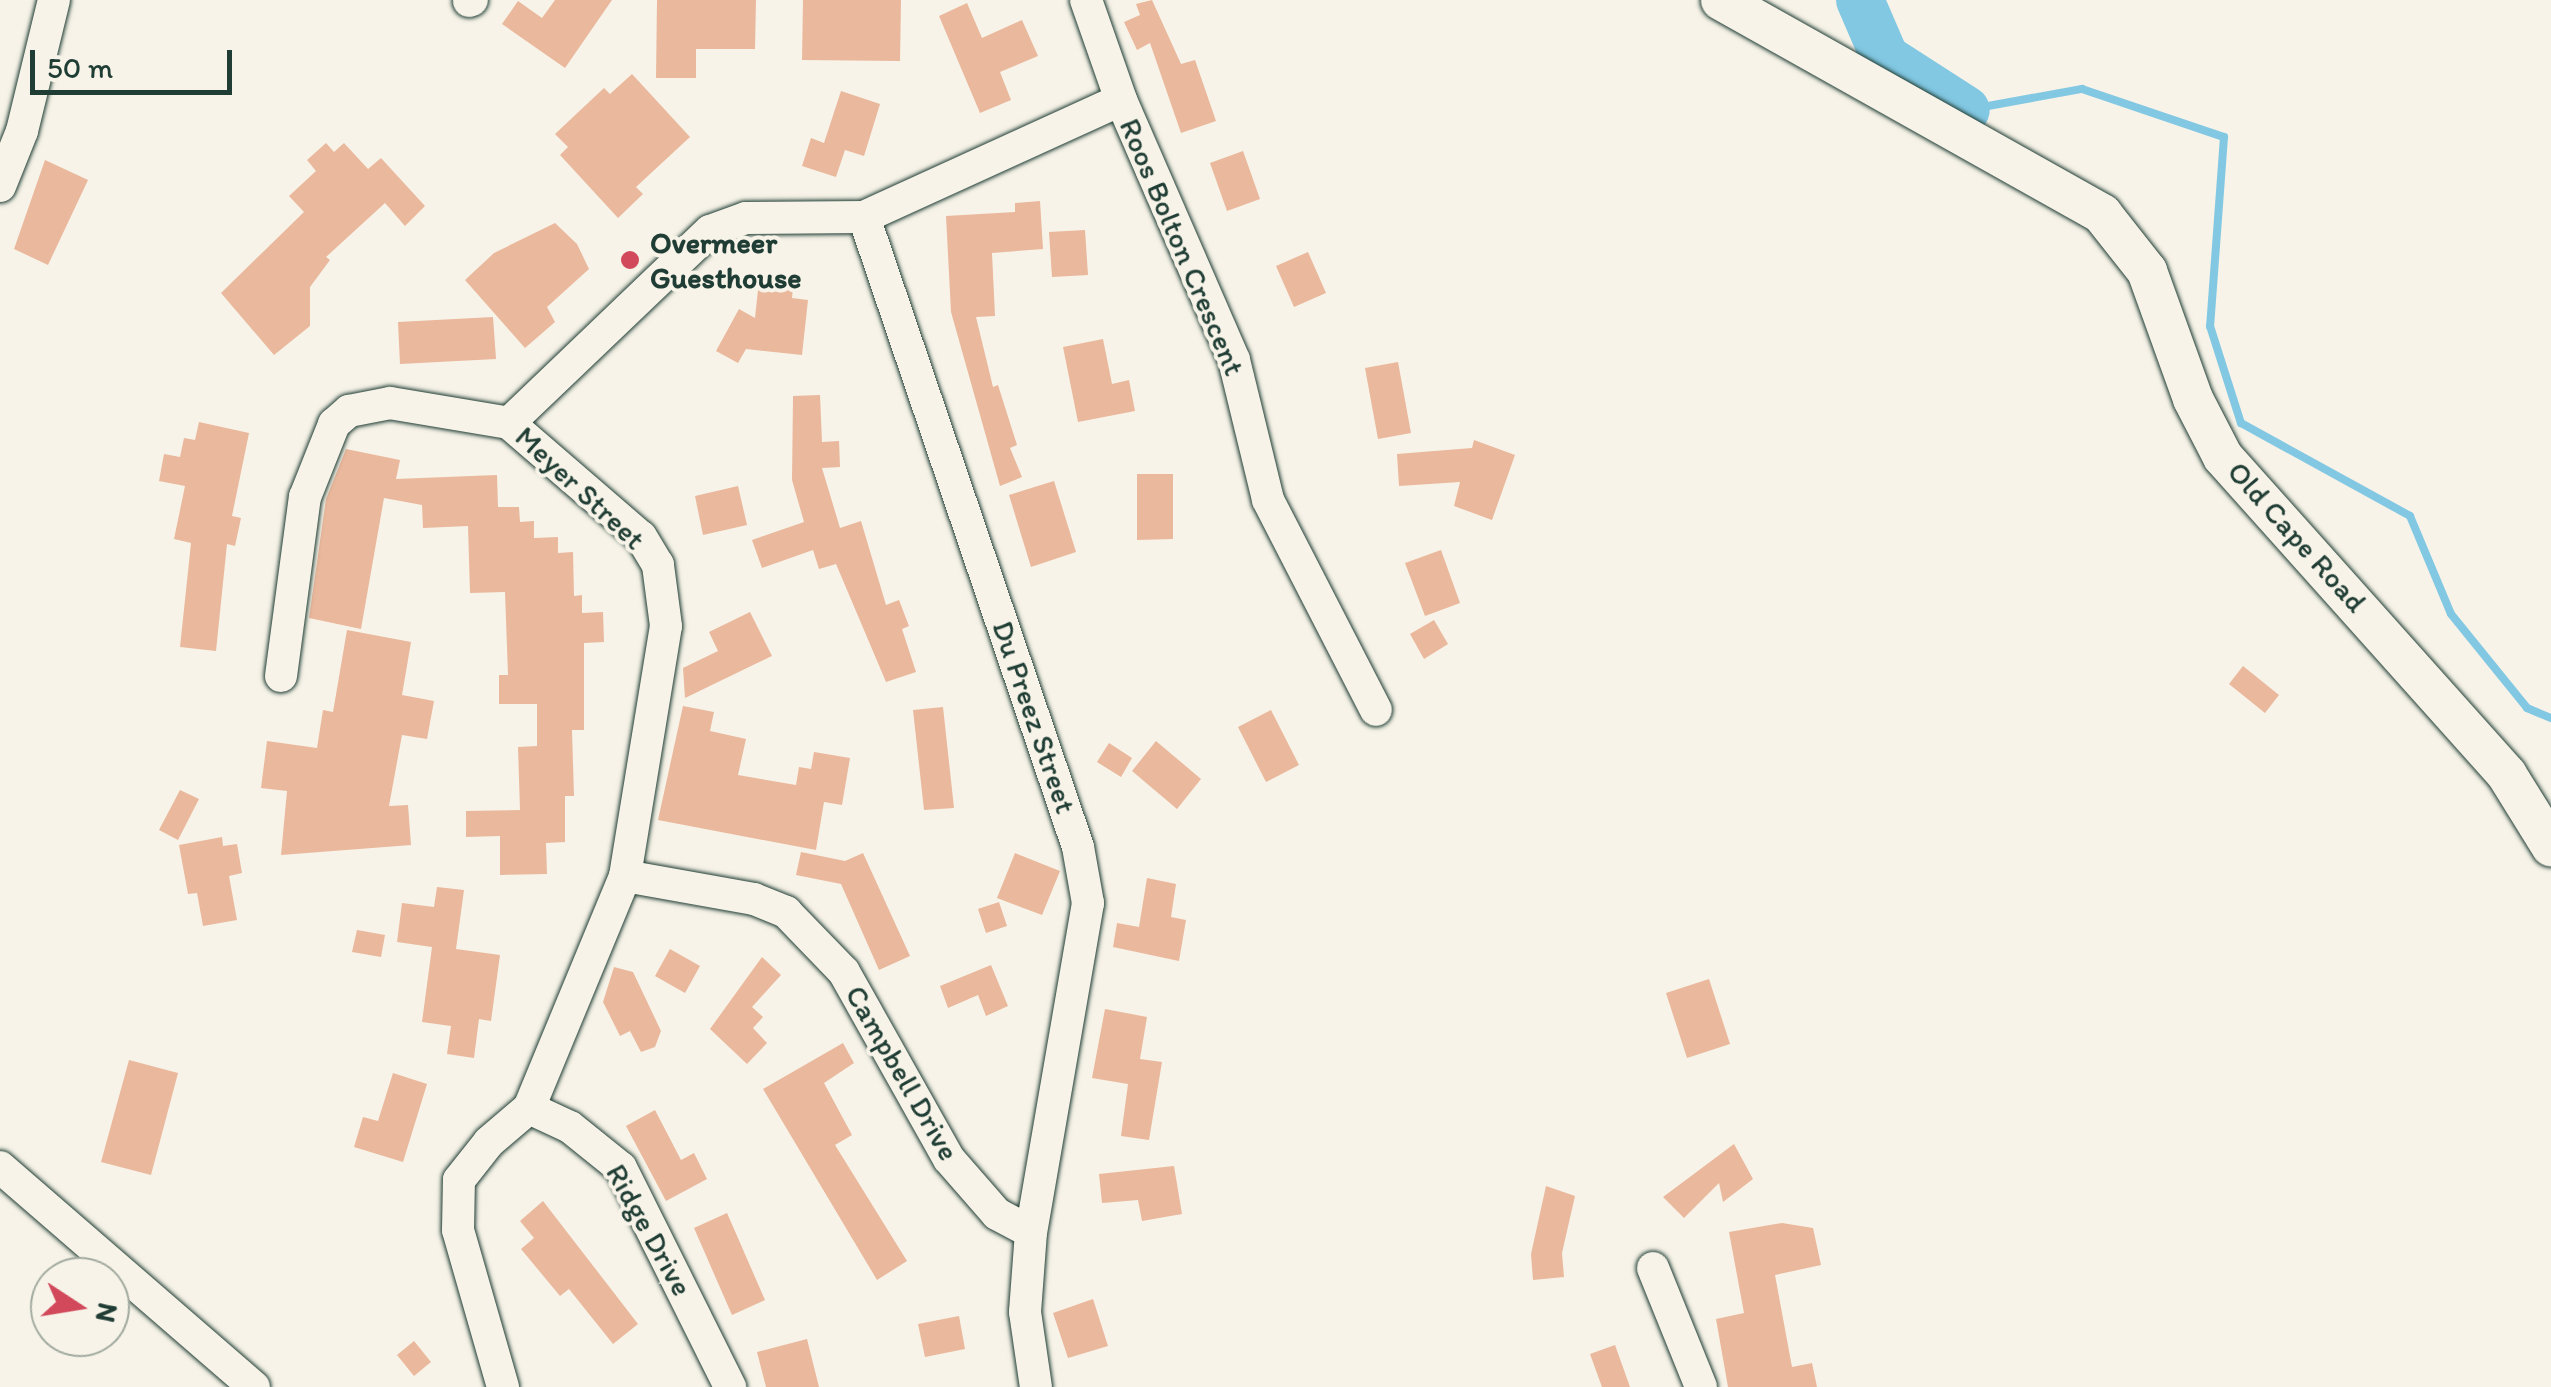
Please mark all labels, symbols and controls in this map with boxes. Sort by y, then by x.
scale bar [35,30,238,92]
text: 50 m [47,49,113,86]
street label: Roos Bolton Crescent [1111,112,1253,382]
place label: Overmeer Guesthouse [650,225,801,296]
marker: Overmeer Guesthouse [619,249,641,271]
street label: Meyer Street [508,419,652,557]
street label: Old Cape Road [2220,455,2374,619]
street label: Du Preez Street [984,616,1084,818]
street label: Campbell Drive [837,979,967,1167]
street label: Ridge Drive [598,1157,700,1303]
north arrow [30,1257,130,1357]
text: N [89,1300,126,1326]

